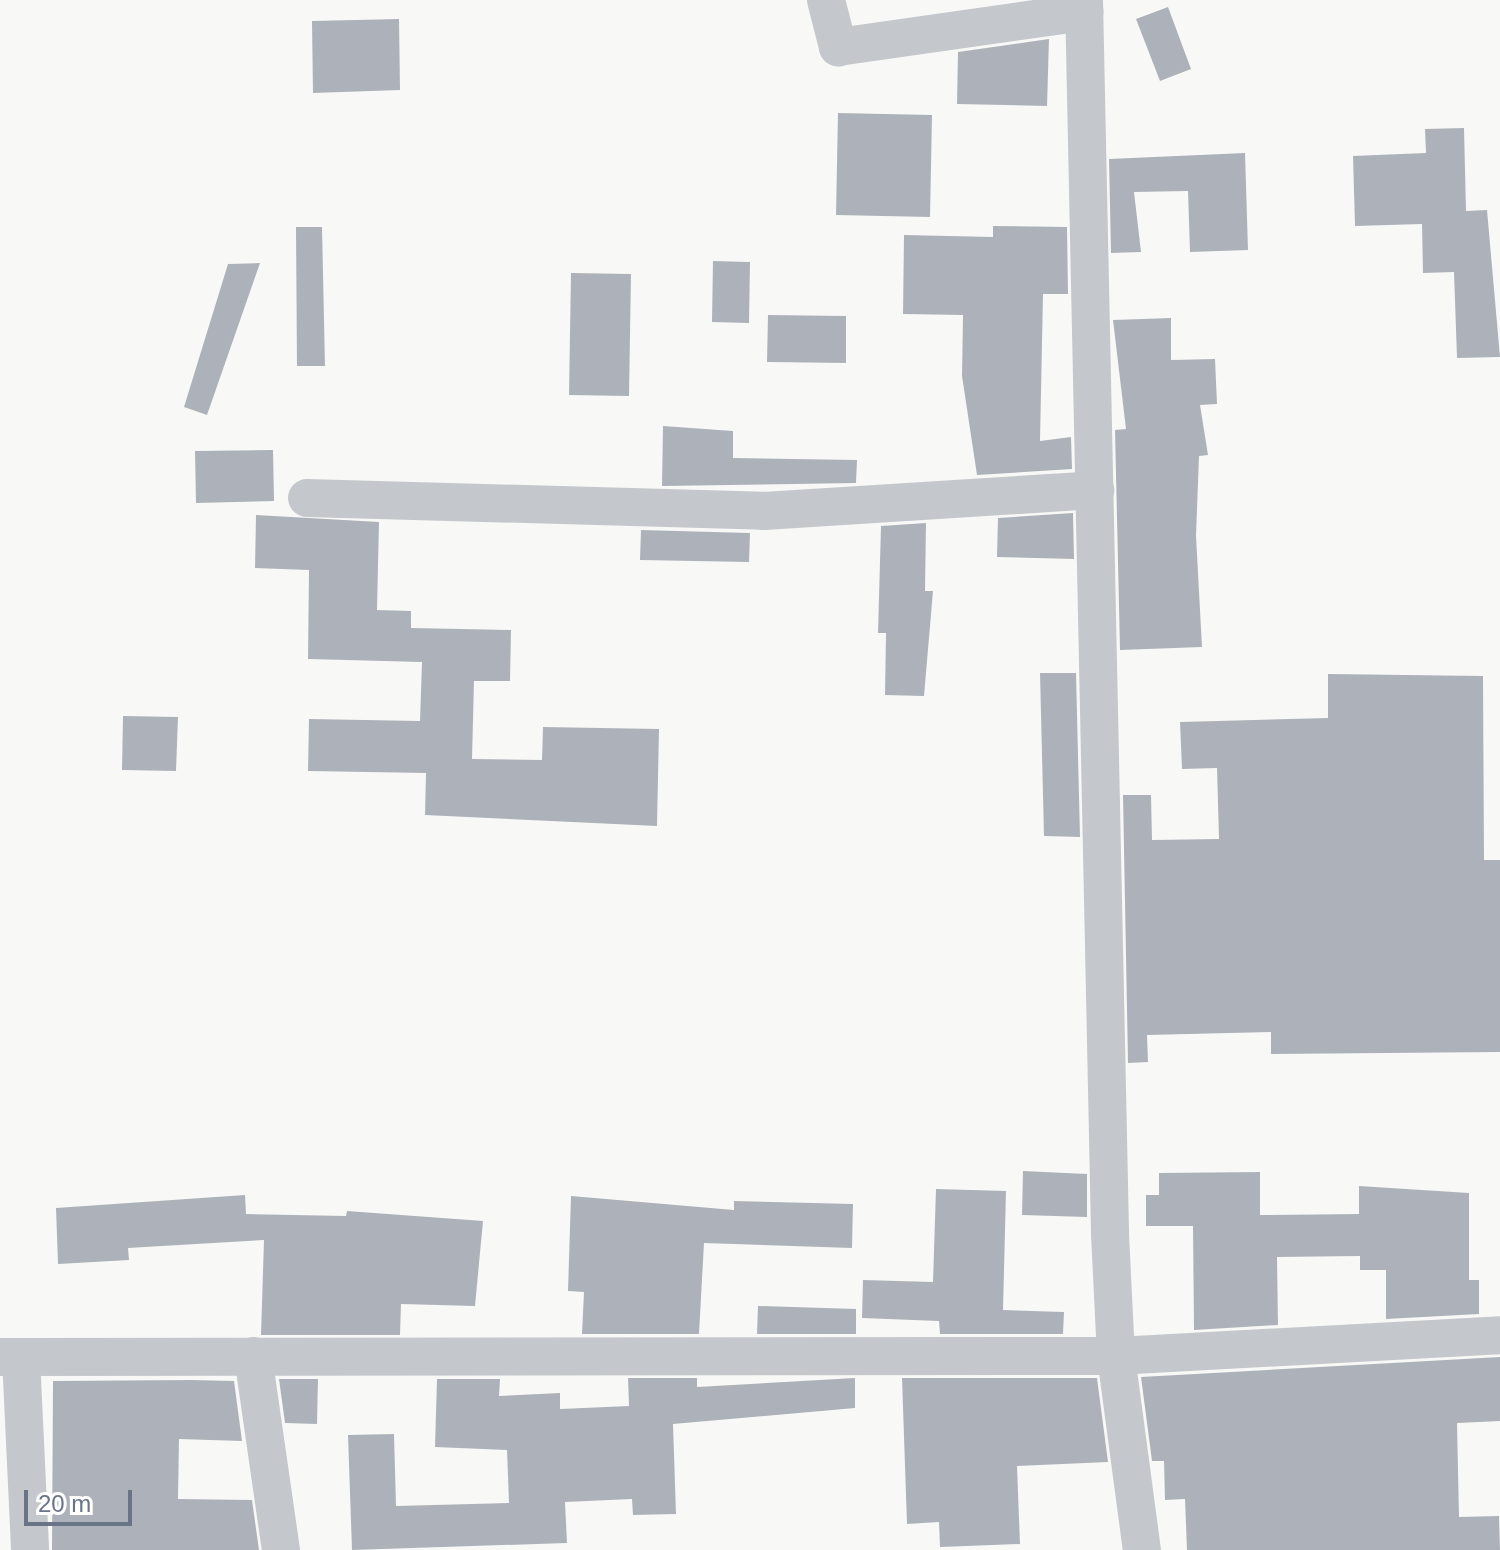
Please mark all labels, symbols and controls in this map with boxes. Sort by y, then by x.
scale bar [28,1474,136,1524]
text: 20 m [38,1490,91,1517]

